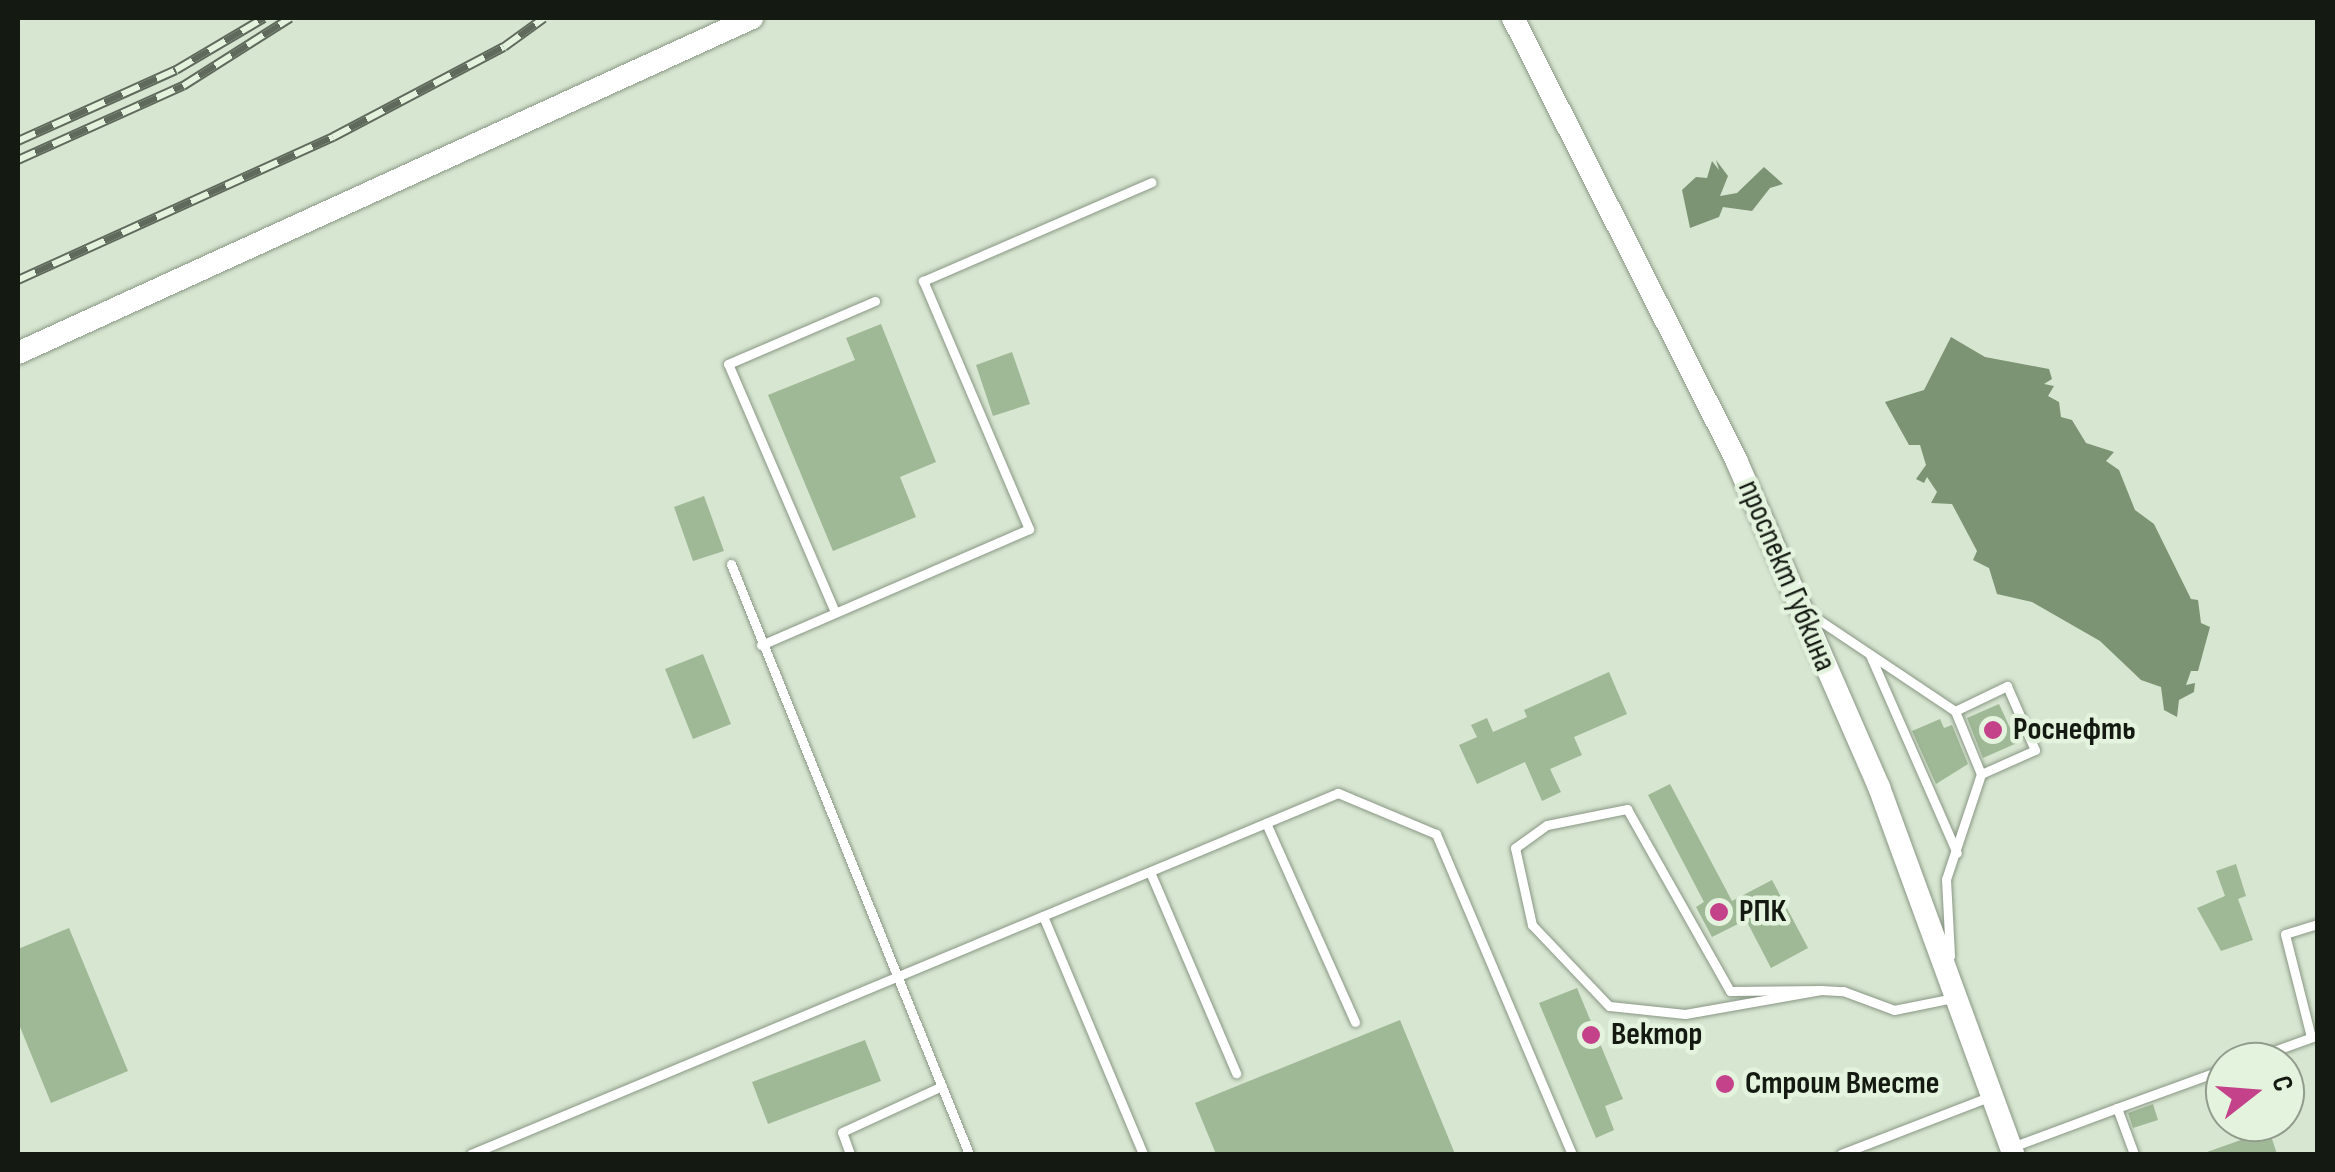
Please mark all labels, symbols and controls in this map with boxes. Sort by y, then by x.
street label: проспект Губкина [1729,475,1843,677]
place label: Роснефть [2013,711,2136,749]
marker: Роснефть [1982,719,2004,741]
place label: РПК [1739,893,1786,931]
marker: РПК [1708,901,1730,923]
place label: Вектор [1611,1016,1702,1054]
marker: Вектор [1580,1024,1602,1046]
north arrow [2205,1042,2305,1142]
place label: Строим Вместе [1745,1065,1939,1103]
text: С [2264,1072,2300,1095]
marker: Строим Вместе [1714,1073,1736,1095]

